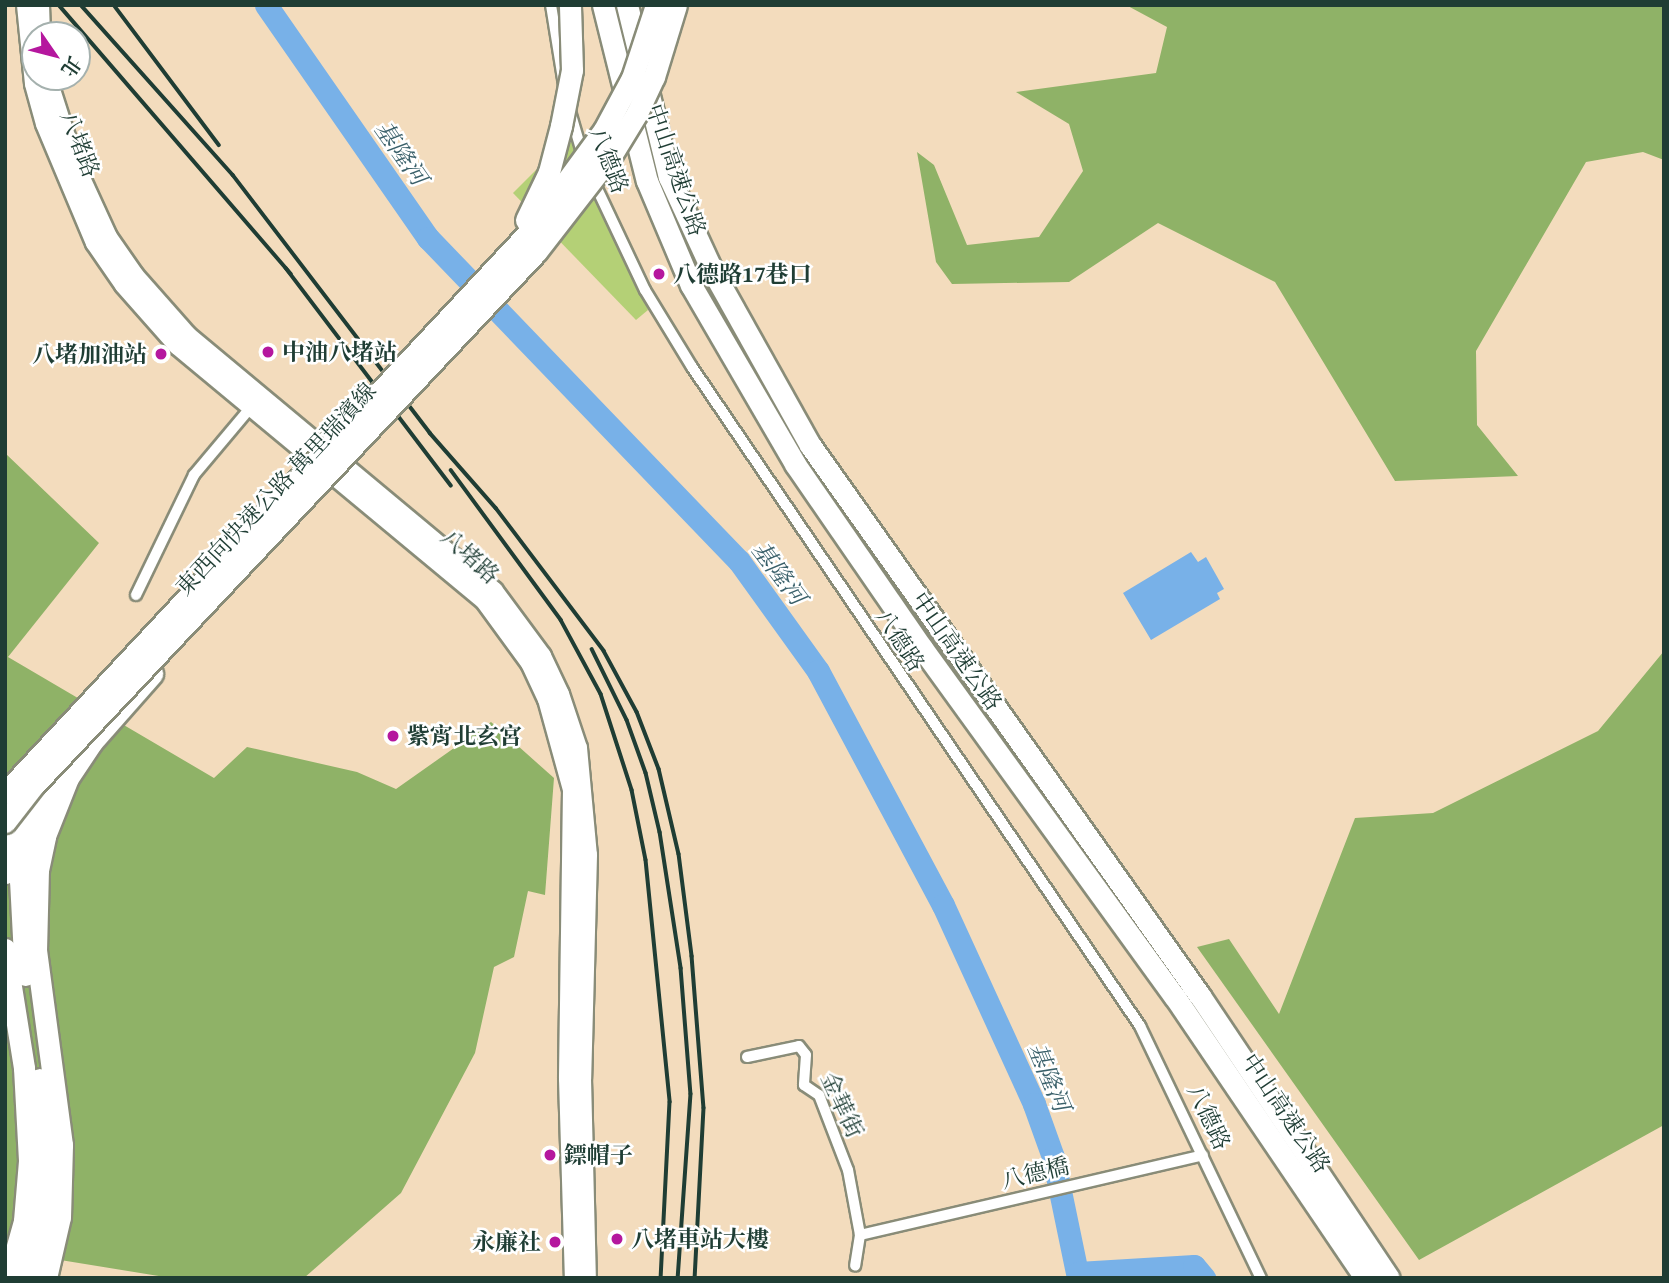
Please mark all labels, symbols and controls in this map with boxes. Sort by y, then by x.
north arrow [21,21,91,91]
text: 北 [55,51,88,83]
street label: 中山高速公路 [640,100,712,240]
street label: 八堵路 [55,107,105,181]
water label: 基隆河 [369,115,433,191]
street label: 八德路 [584,123,634,197]
place label: 八德路17巷口 [673,260,812,288]
marker: 八德路17巷口 [651,266,667,282]
place label: 中油八堵站 [282,338,397,366]
place label: 八堵加油站 [32,340,147,368]
marker: 中油八堵站 [260,344,276,360]
marker: 八堵加油站 [153,346,169,362]
street label: 東西向快速公路 萬里瑞濱線 [170,377,382,601]
street label: 八堵路 [435,523,505,589]
water label: 基隆河 [746,536,812,610]
street label: 中山高速公路 [906,587,1008,715]
street label: 八德路 [870,604,930,676]
place label: 紫宵北玄宮 [407,722,522,750]
marker: 紫宵北玄宮 [385,728,401,744]
water label: 基隆河 [1022,1038,1076,1116]
street label: 中山高速公路 [1236,1048,1336,1178]
street label: 金華街 [815,1068,869,1142]
street label: 八德路 [1182,1080,1236,1154]
place label: 鏢帽子 [564,1141,633,1169]
marker: 鏢帽子 [542,1147,558,1163]
street label: 八德橋 [998,1152,1072,1194]
place label: 八堵車站大樓 [631,1225,769,1253]
place label: 永廉社 [472,1228,541,1256]
marker: 八堵車站大樓 [609,1231,625,1247]
marker: 永廉社 [547,1234,563,1250]

